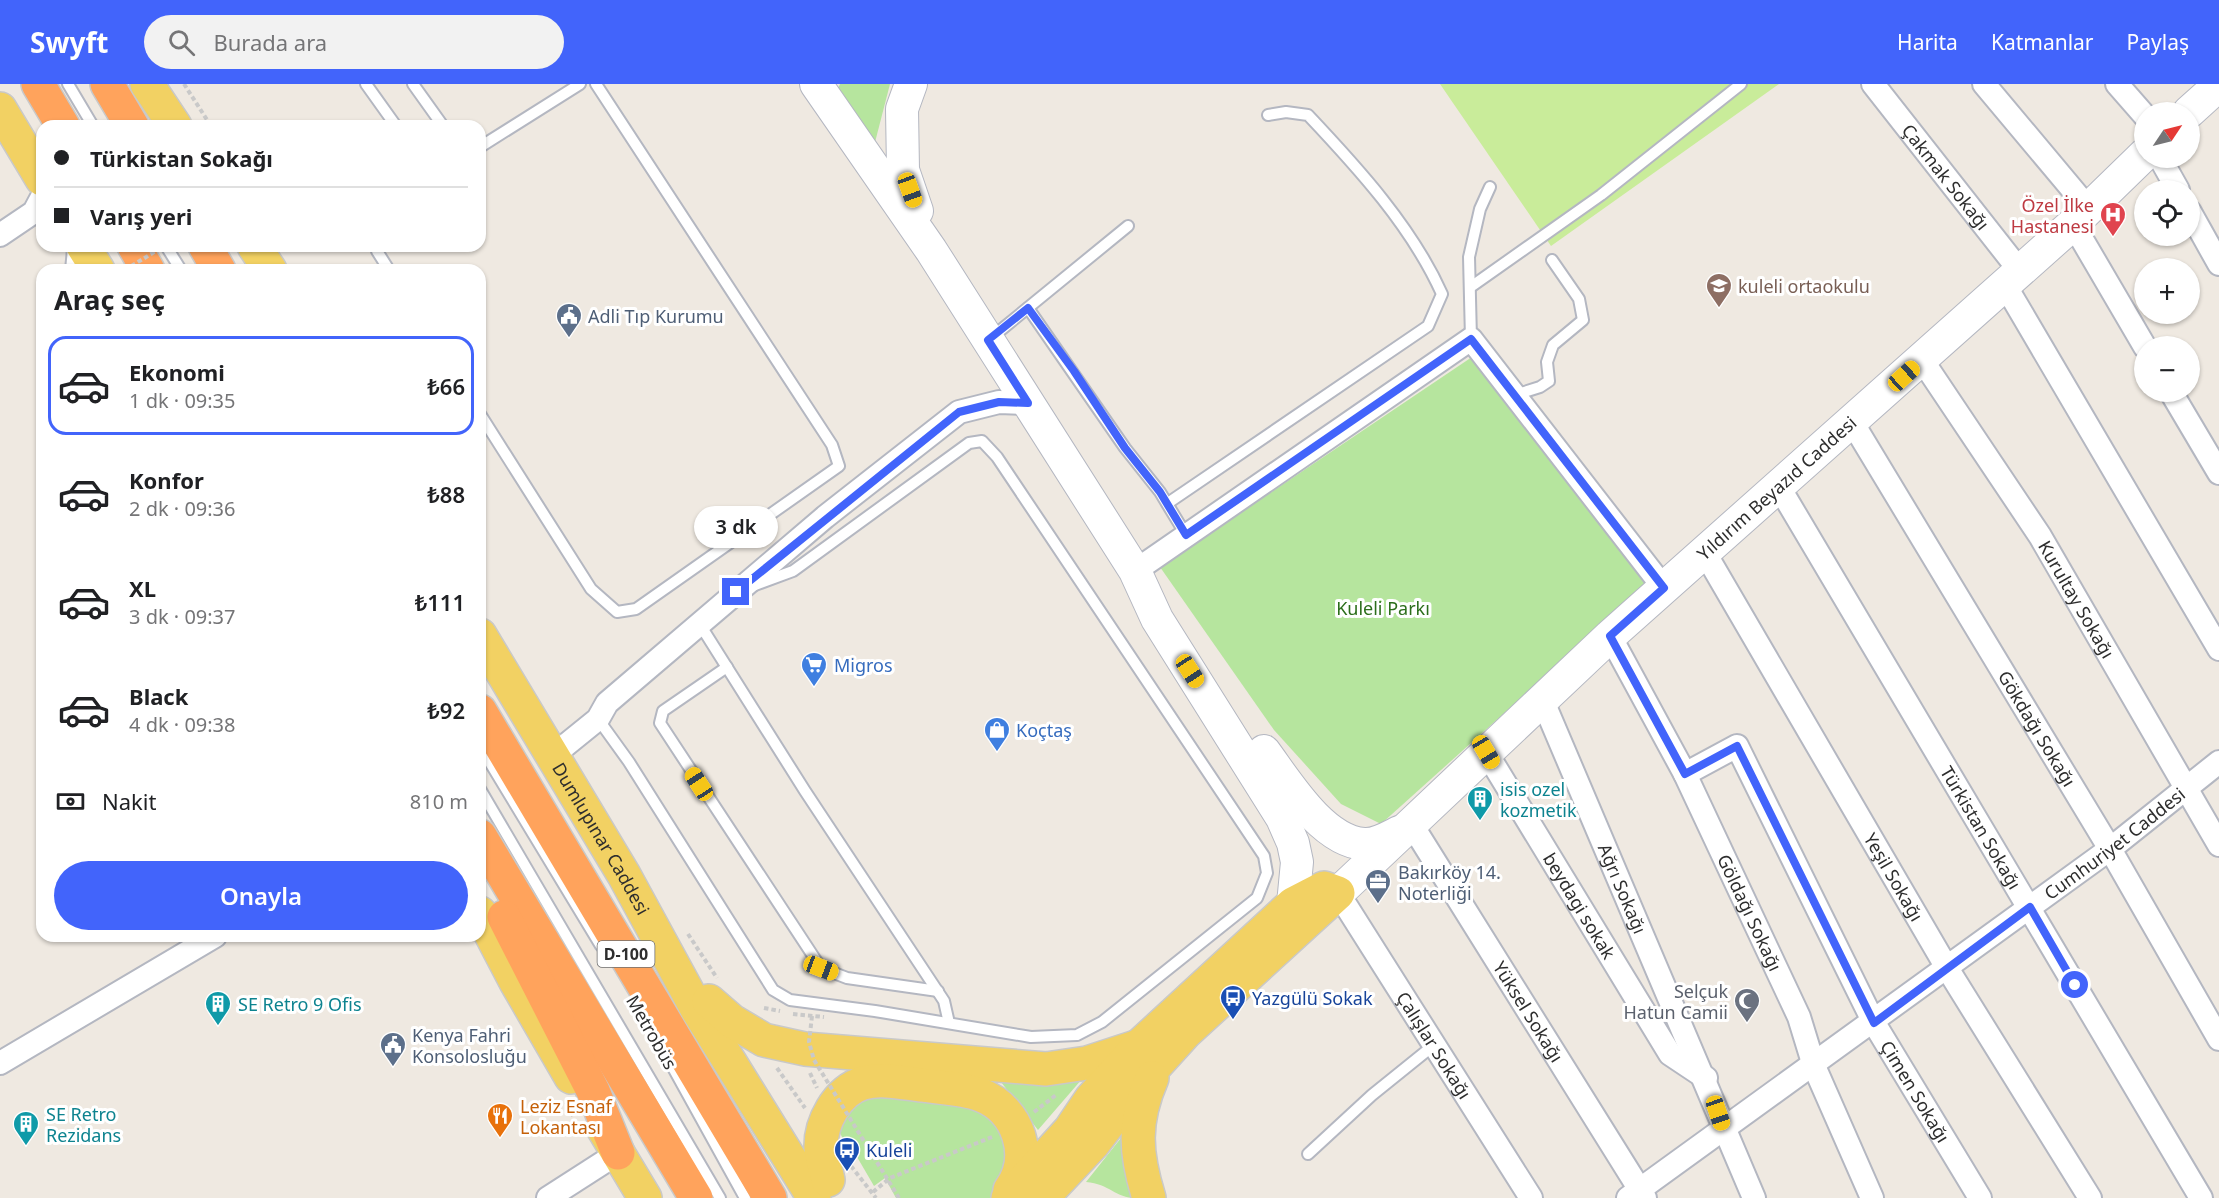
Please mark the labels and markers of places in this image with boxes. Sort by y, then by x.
place label: Özel İlke Hastanesi [2011,193,2094,238]
hospital icon: Özel İlke Hastanesi [2098,200,2128,238]
school or university icon: kuleli ortaokulu [1704,271,1734,309]
place label: kuleli ortaokulu [1738,274,1870,298]
public building icon: Adli Tıp Kurumu [554,301,584,339]
place label: Adli Tıp Kurumu [588,304,724,328]
supermarket icon: Migros [799,650,829,688]
place label: Migros [834,653,893,677]
shop icon: Koçtaş [982,715,1012,753]
place label: Koçtaş [1016,718,1072,742]
place label: isis ozel kozmetik [1500,777,1577,822]
building icon: isis ozel kozmetik [1465,784,1495,822]
place label: Bakırköy 14. Noterliği [1398,860,1501,905]
office icon: Bakırköy 14. Noterliği [1363,867,1393,905]
place label: Selçuk Hatun Camii [1624,979,1728,1024]
bus stop icon: Yazgülü Sokak [1218,983,1248,1021]
place label: Yazgülü Sokak [1252,986,1373,1010]
mosque icon: Selçuk Hatun Camii [1732,986,1762,1024]
building icon: SE Retro 9 Ofis [203,989,233,1027]
place label: SE Retro 9 Ofis [238,992,362,1016]
place label: Kenya Fahri Konsolosluğu [412,1023,527,1068]
public building icon: Kenya Fahri Konsolosluğu [378,1030,408,1068]
place label: Leziz Esnaf Lokantası [520,1094,612,1139]
restaurant icon: Leziz Esnaf Lokantası [485,1101,515,1139]
place label: SE Retro Rezidans [46,1102,121,1147]
building icon: SE Retro Rezidans [11,1109,41,1147]
bus stop icon: Kuleli [832,1135,862,1173]
place label: Kuleli [866,1138,912,1162]

